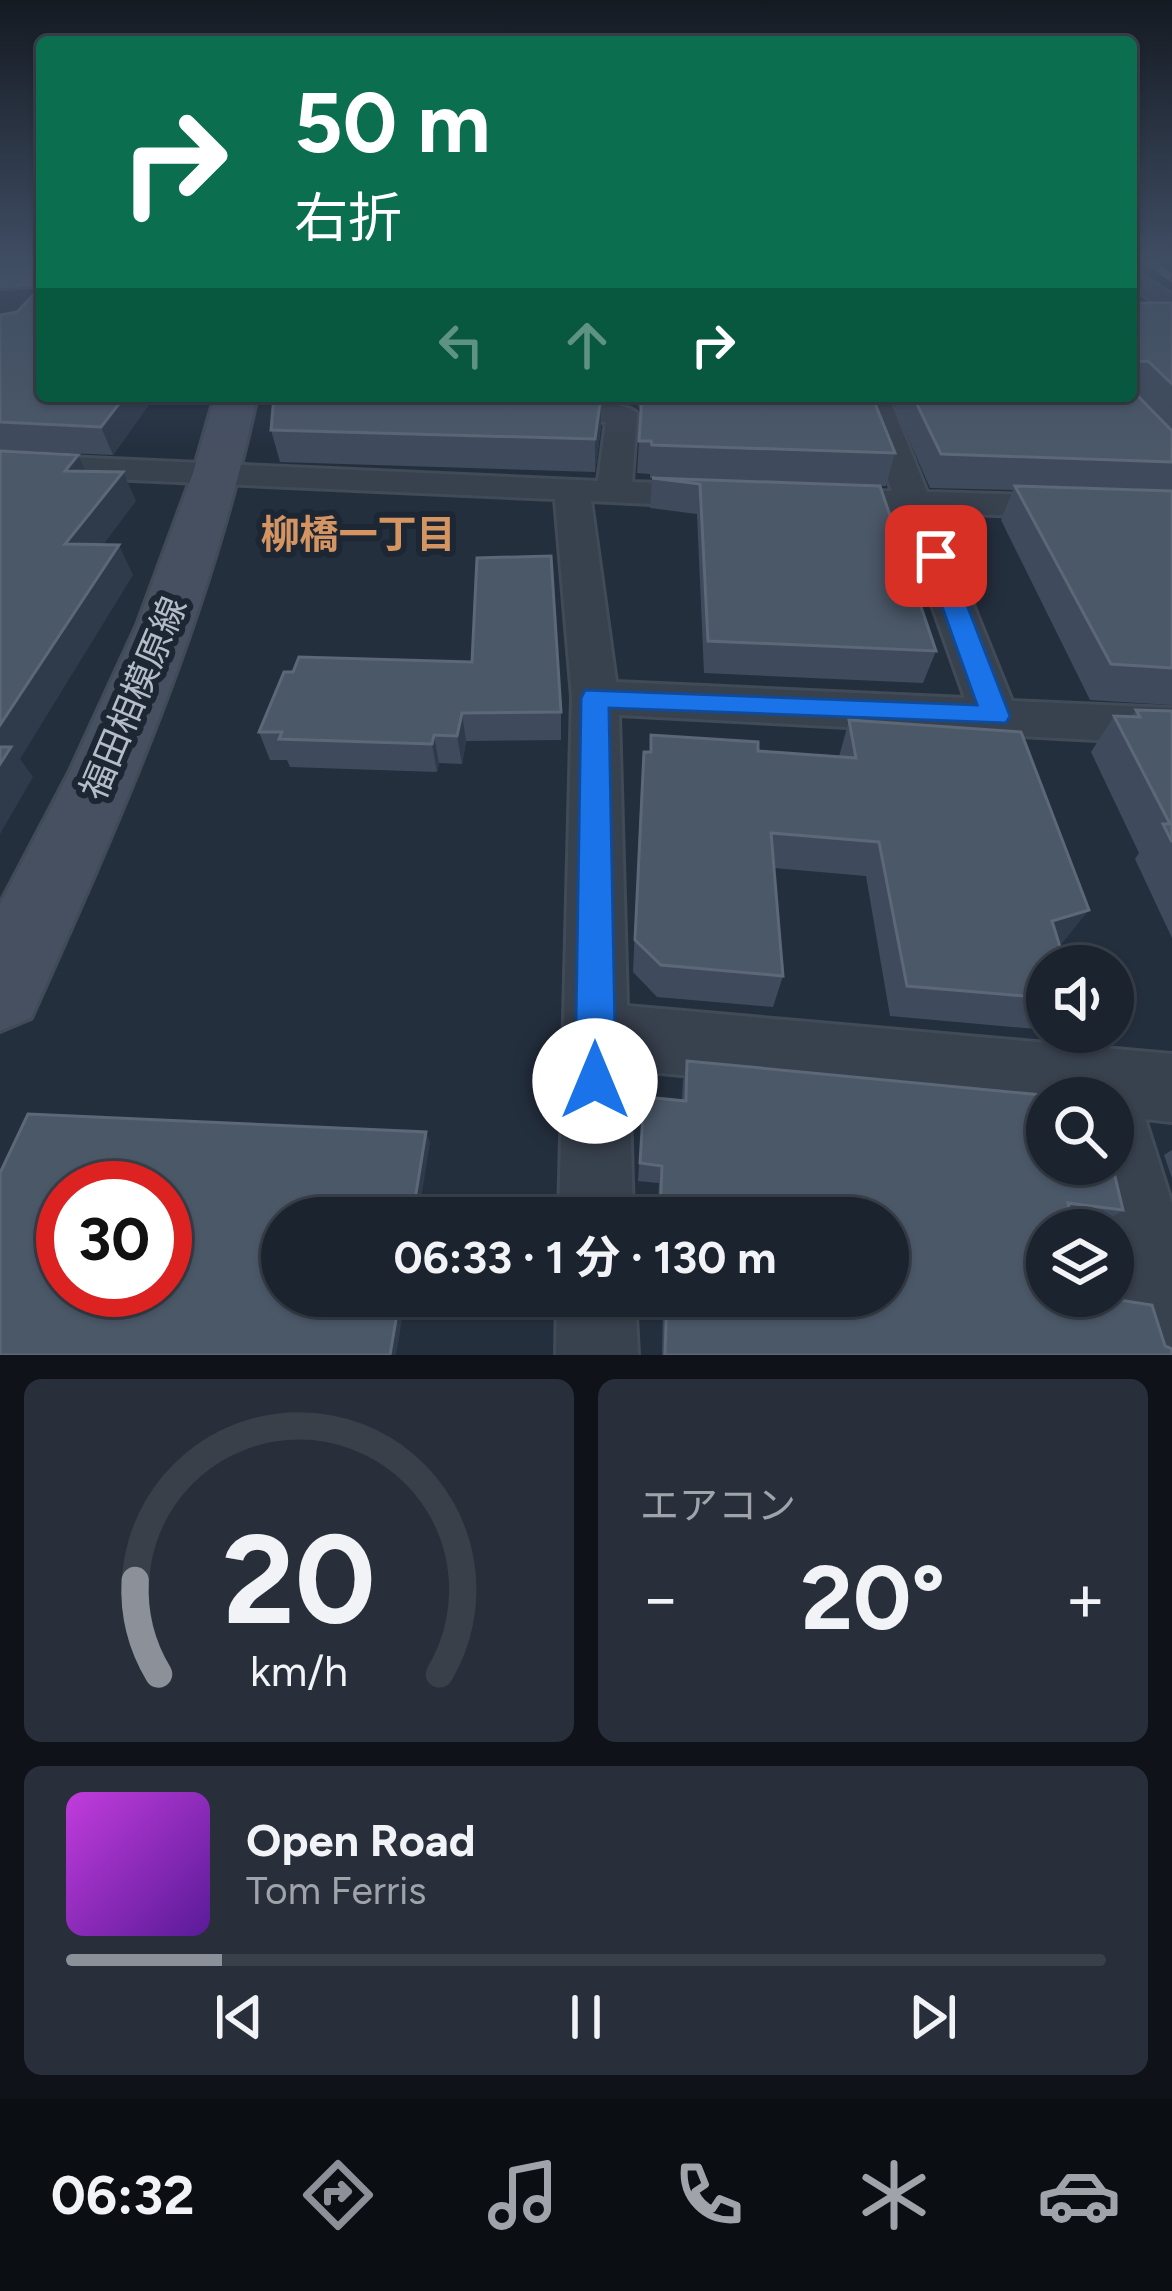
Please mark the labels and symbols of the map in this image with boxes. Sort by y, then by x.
pin [885,505,987,607]
district label: 柳橋一丁目 [260,511,456,558]
street label: 福田相模原線 [71,590,195,806]
position arrow [532,1018,658,1144]
speed limit sign: 30 [36,1161,192,1317]

